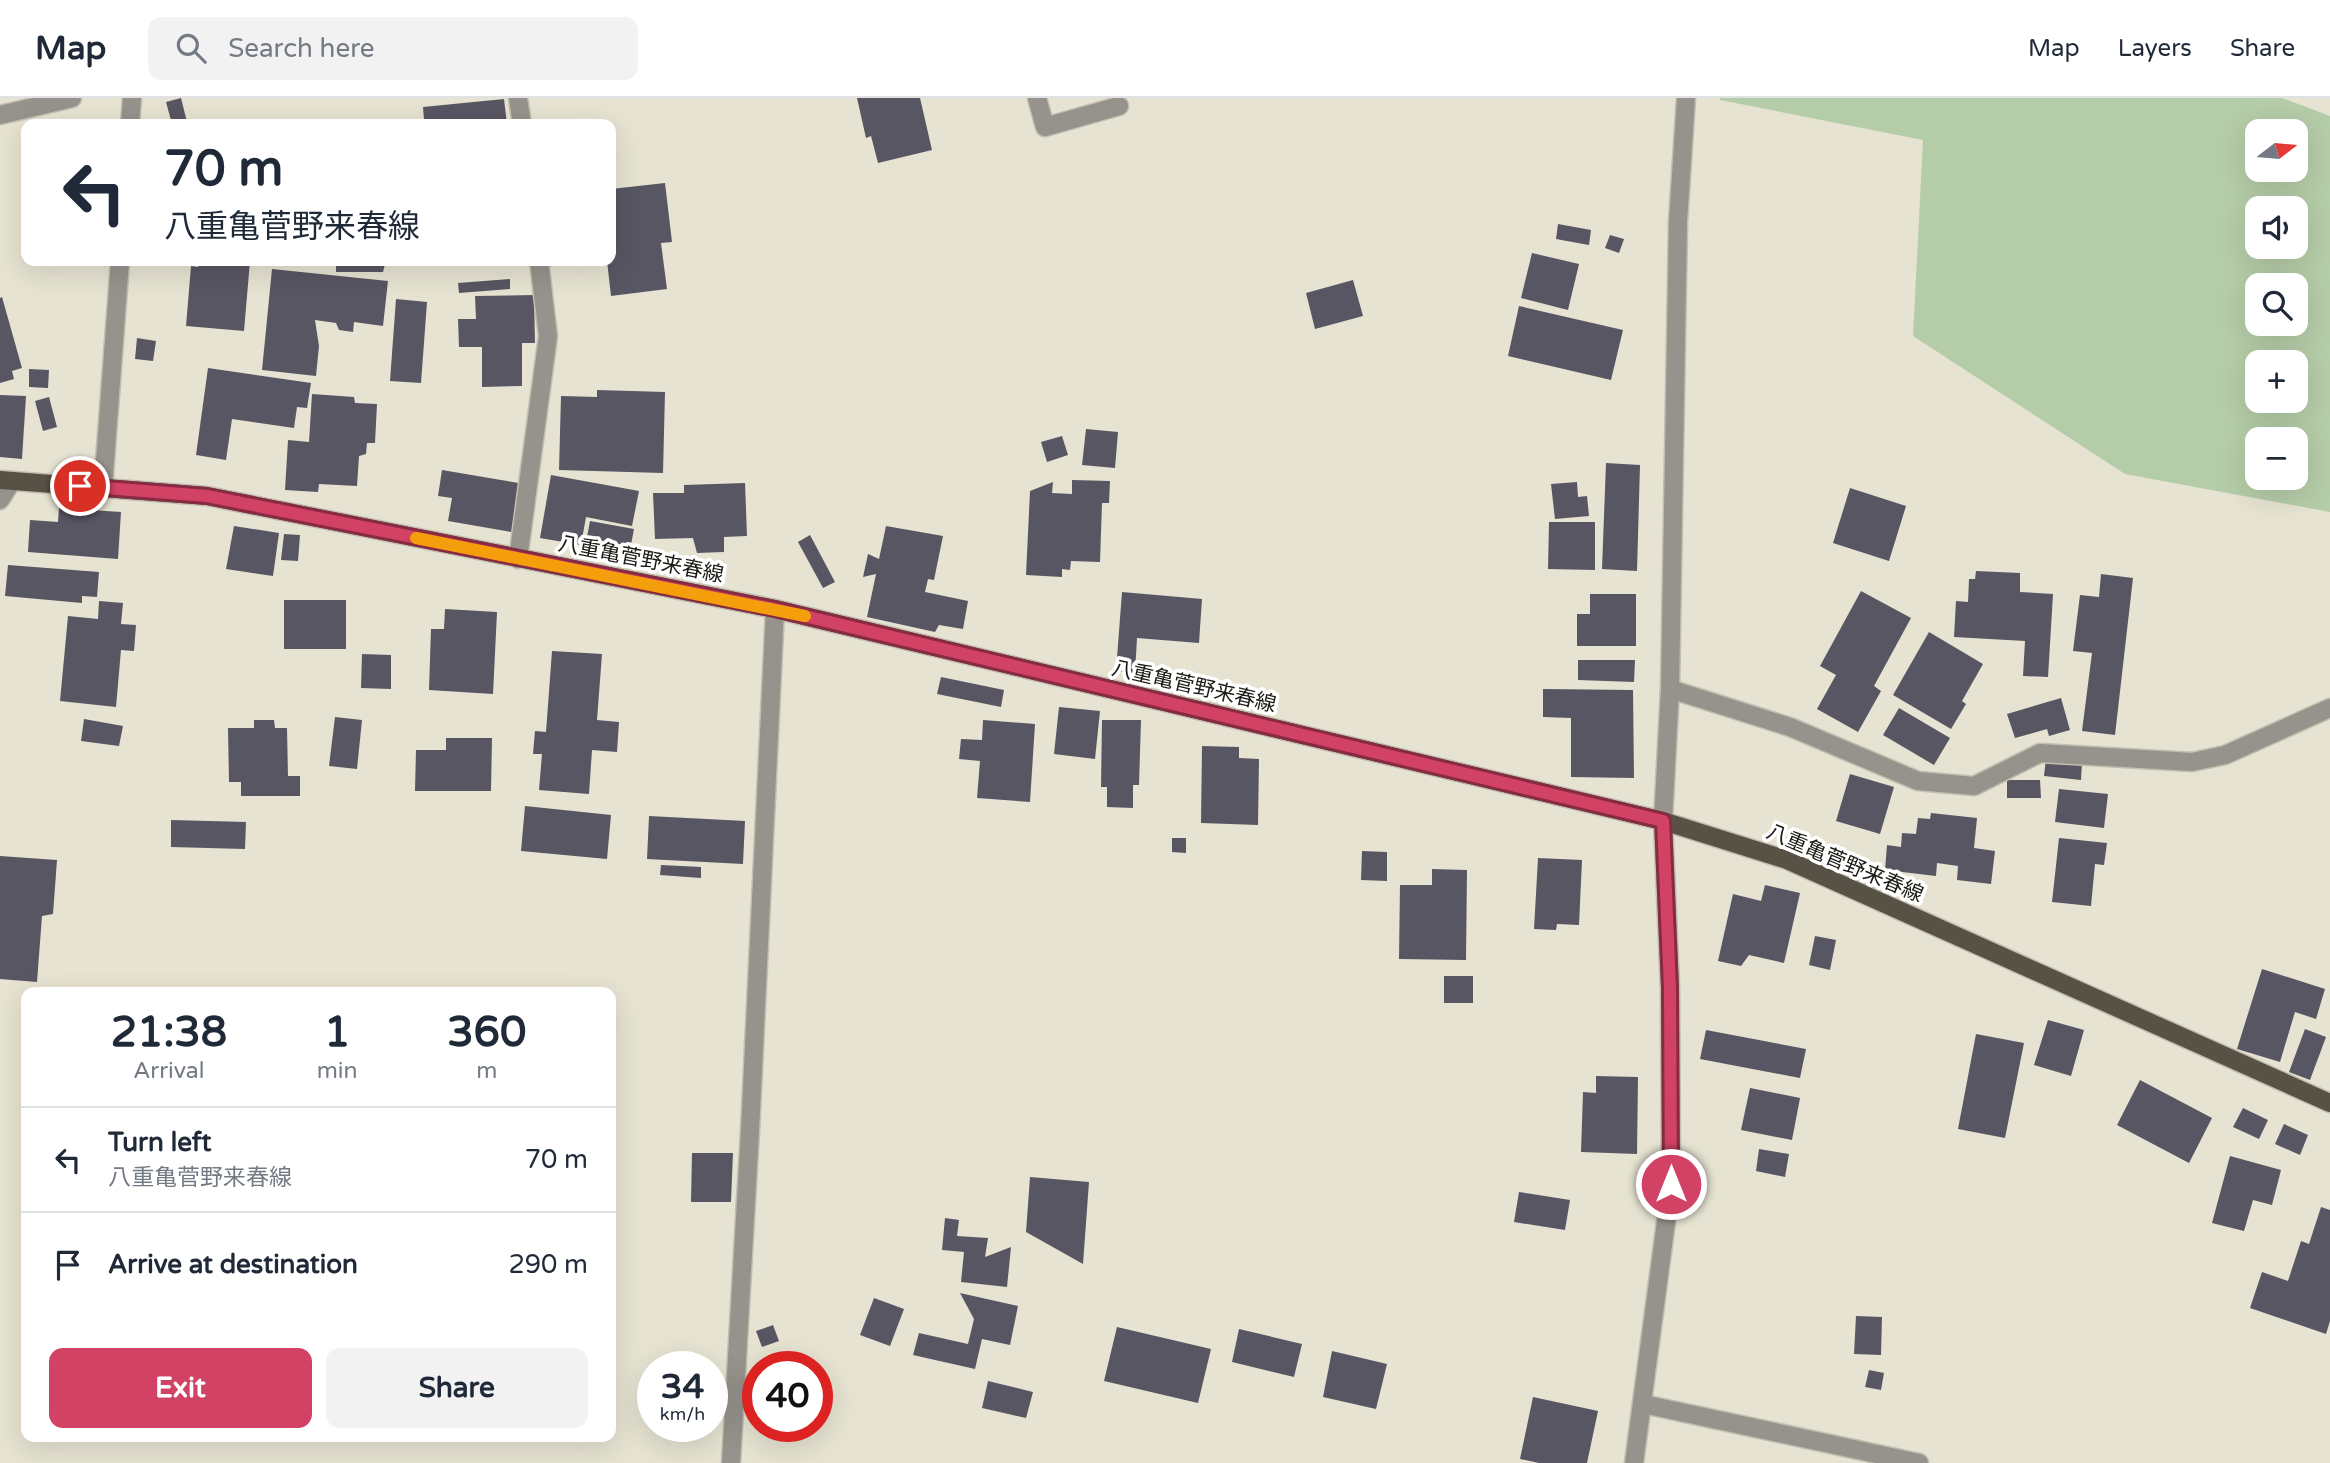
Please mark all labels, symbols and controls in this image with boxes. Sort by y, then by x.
search box [148,17,638,80]
text: Map [35,29,106,68]
icon: search [172,29,210,67]
text: Search here [228,33,374,64]
text: Map [2028,34,2080,63]
text: Layers [2118,34,2192,63]
text: Share [2230,34,2295,63]
north arrow [2245,119,2308,182]
map controls [2245,119,2308,490]
text: 70 m [164,140,283,199]
icon: left [49,147,140,238]
button: sound [2245,196,2308,259]
text: 八重亀菅野来春線 [164,208,420,246]
button: search [2245,273,2308,336]
button: + [2245,350,2308,413]
button: − [2245,427,2308,490]
pin [50,456,110,516]
icon: arrive [61,467,99,505]
street label: 八重亀菅野来春線 [556,531,726,588]
street label: 八重亀菅野来春線 [1109,655,1279,718]
street label: 八重亀菅野来春線 [1763,819,1927,908]
text: 21:38 [111,1007,227,1058]
text: 1 [324,1007,350,1058]
text: 360 [447,1007,526,1058]
text: Arrival [133,1057,204,1085]
text: min [317,1057,358,1085]
text: m [476,1057,497,1085]
text: Turn left [108,1127,211,1158]
icon: left [49,1141,87,1179]
text: 70 m [525,1144,588,1175]
position arrow [1634,1147,1708,1221]
text: 八重亀菅野来春線 [108,1164,292,1192]
icon: arrive [49,1246,87,1284]
text: Arrive at destination [108,1249,358,1280]
text: 290 m [508,1249,588,1280]
button: Exit [49,1348,312,1428]
button: Share [326,1348,588,1428]
speed limit sign: 40 [742,1351,833,1442]
text: 34 [661,1366,704,1408]
text: km/h [660,1403,705,1425]

